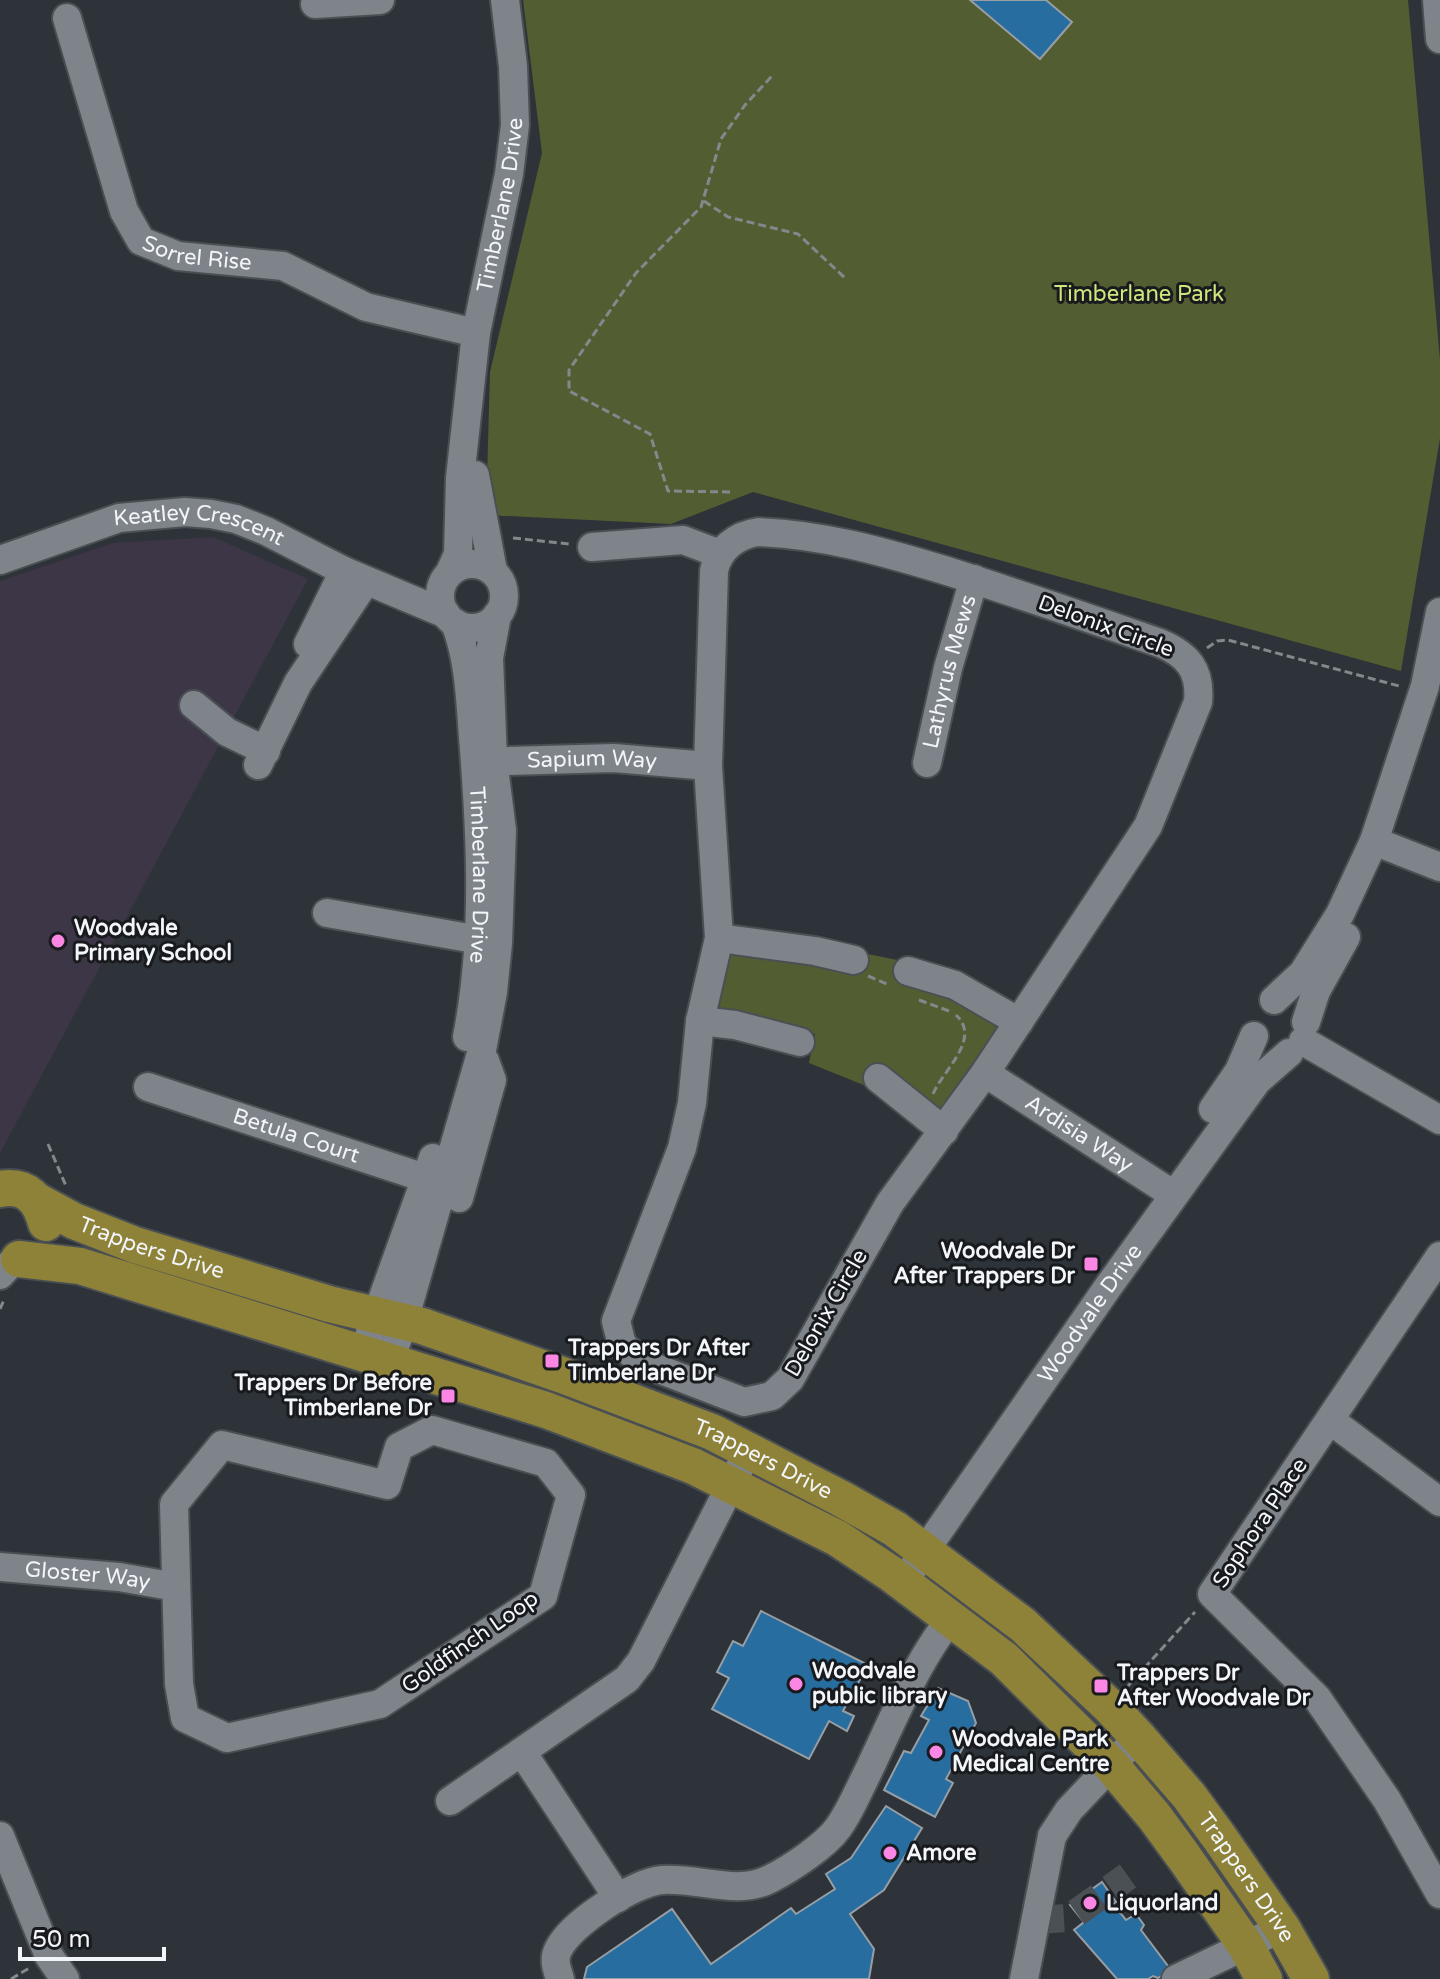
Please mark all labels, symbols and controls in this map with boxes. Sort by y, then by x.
street label: Timberlane Drive [472,117,528,295]
street label: Sorrel Rise [139,230,253,276]
park label: Timberlane Park [1054,281,1224,307]
street label: Keatley Crescent [112,499,289,551]
street label: Delonix Circle [1035,589,1177,663]
street label: Lathyrus Mews [918,592,982,751]
street label: Sapium Way [527,745,658,775]
street label: Timberlane Drive [464,786,493,965]
place label: Woodvale Primary School [74,915,232,966]
marker: Woodvale Primary School [49,932,67,950]
street label: Ardisia Way [1020,1089,1138,1178]
street label: Betula Court [230,1103,363,1169]
street label: Trappers Drive [75,1211,227,1284]
place label: Woodvale Dr After Trappers Dr [893,1238,1076,1289]
street label: Woodvale Drive [1032,1239,1148,1388]
street label: Delonix Circle [779,1245,873,1381]
marker: Woodvale Dr After Trappers Dr [1082,1255,1100,1273]
place label: Trappers Dr After Timberlane Dr [567,1335,750,1386]
marker: Trappers Dr After Timberlane Dr [543,1352,561,1370]
place label: Trappers Dr Before Timberlane Dr [233,1370,433,1421]
marker: Trappers Dr Before Timberlane Dr [439,1387,457,1405]
street label: Trappers Drive [690,1413,837,1505]
street label: Sophora Place [1207,1453,1313,1593]
street label: Gloster Way [24,1556,153,1595]
street label: Goldfinch Loop [397,1585,543,1699]
place label: Woodvale public library [812,1658,948,1709]
place label: Trappers Dr After Woodvale Dr [1116,1660,1311,1711]
marker: Woodvale public library [787,1675,805,1693]
marker: Trappers Dr After Woodvale Dr [1092,1677,1110,1695]
place label: Woodvale Park Medical Centre [952,1726,1110,1777]
marker: Woodvale Park Medical Centre [927,1743,945,1761]
street label: Trappers Drive [1193,1807,1300,1947]
place label: Amore [906,1840,976,1866]
marker: Amore [881,1844,899,1862]
place label: Liquorland [1106,1890,1218,1916]
marker: Liquorland [1081,1894,1099,1912]
scale bar [20,1911,164,1961]
text: 50 m [32,1925,90,1954]

